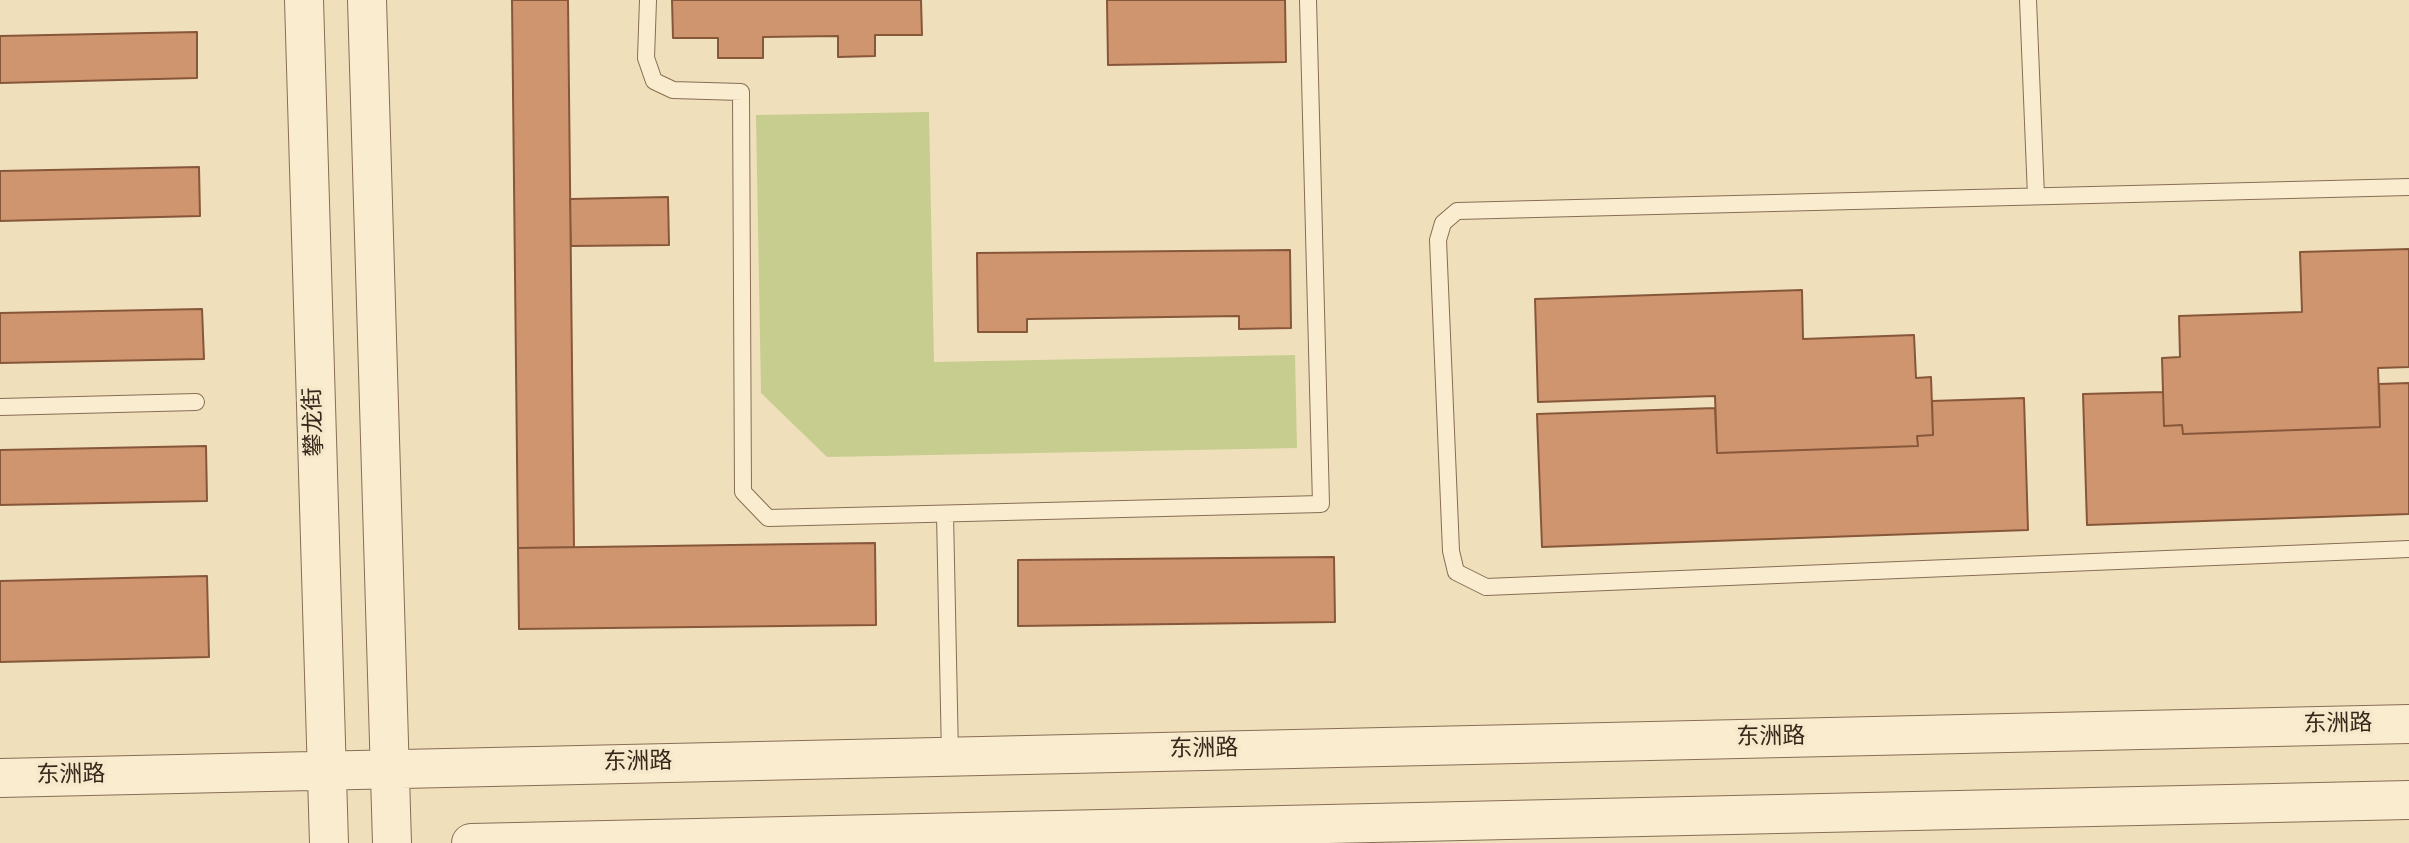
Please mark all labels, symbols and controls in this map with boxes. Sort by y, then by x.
street label: 攀龙街 [301,387,331,457]
street label: 东洲路 [2303,712,2373,740]
street label: 东洲路 [1736,725,1806,753]
street label: 东洲路 [1169,737,1239,765]
street label: 东洲路 [603,750,673,778]
street label: 东洲路 [36,763,106,791]

